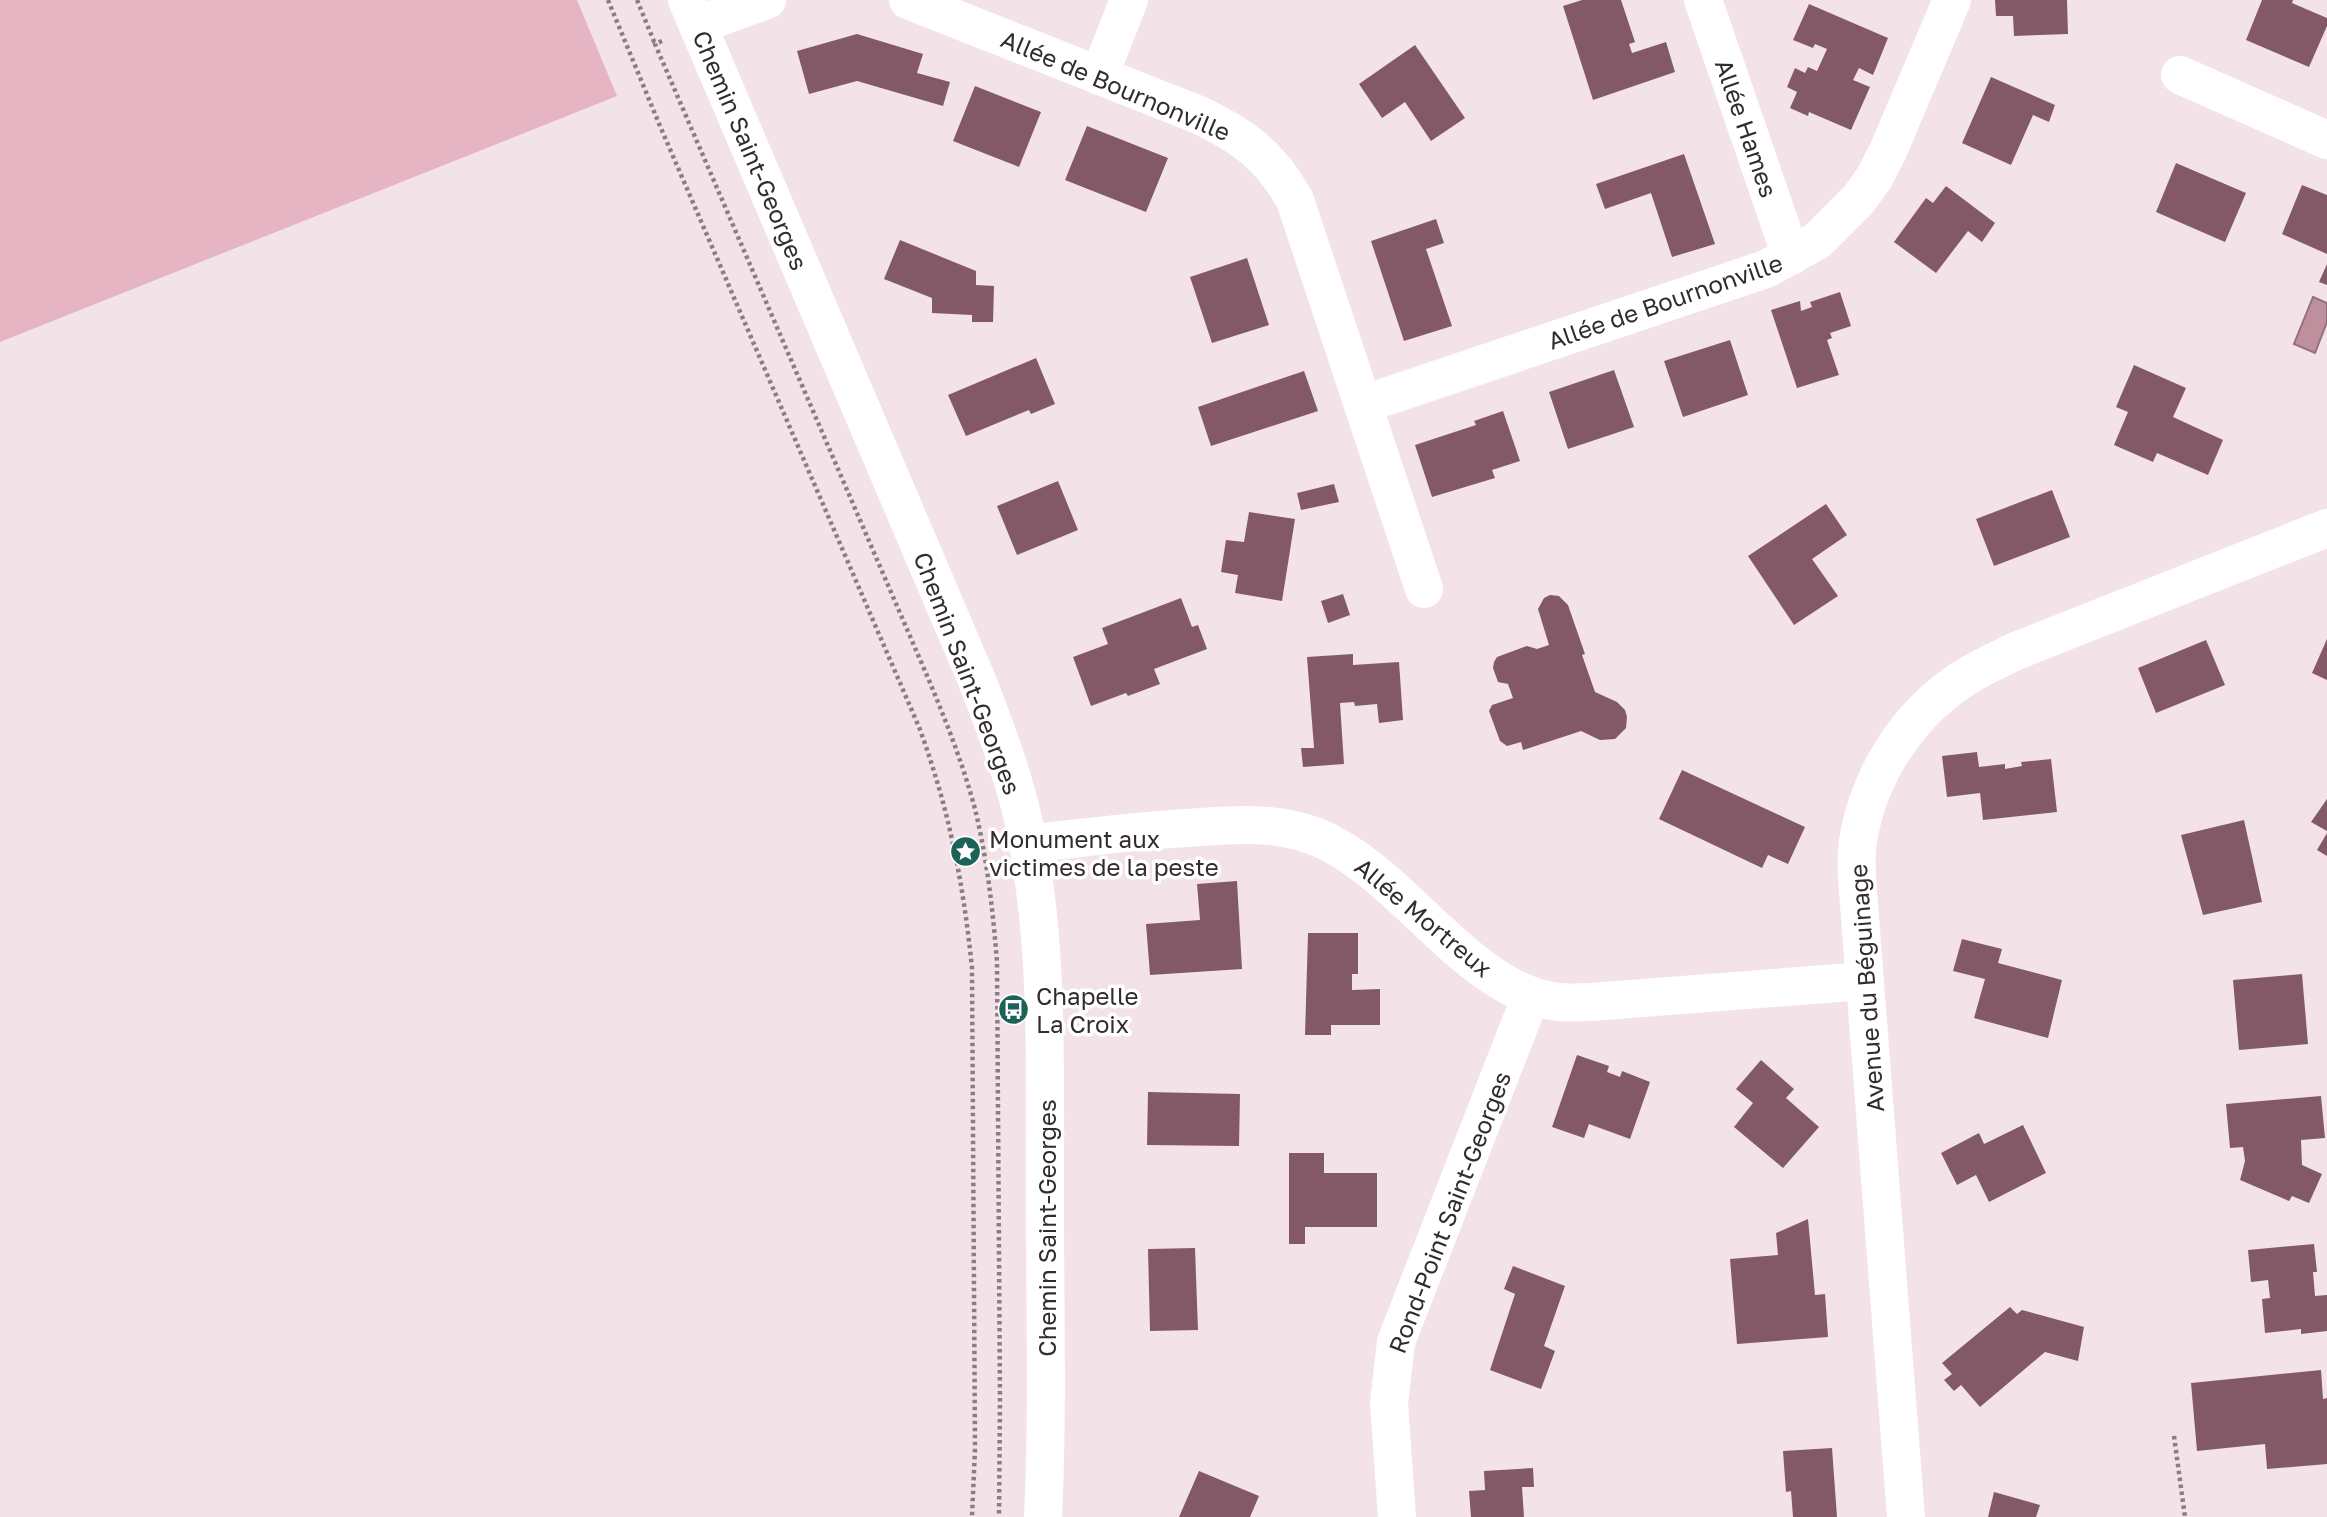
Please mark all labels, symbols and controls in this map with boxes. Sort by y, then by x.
street label: Allée de Bournonville [997,24,1235,146]
street label: Chemin Saint-Georges [687,26,815,274]
street label: Allée Hames [1710,55,1784,201]
street label: Allée de Bournonville [1544,247,1786,355]
street label: Chemin Saint-Georges [908,548,1028,798]
place label: Monument aux victimes de la peste [989,824,1219,881]
place icon: Monument aux victimes de la peste [949,835,983,869]
street label: Allée Mortreux [1350,851,1498,983]
street label: Avenue du Béguinage [1843,863,1889,1113]
place label: Chapelle La Croix [1036,981,1138,1038]
bus stop icon: Chapelle La Croix [996,992,1030,1026]
street label: Rond-Point Saint-Georges [1382,1067,1516,1357]
street label: Chemin Saint-Georges [1032,1099,1061,1357]

